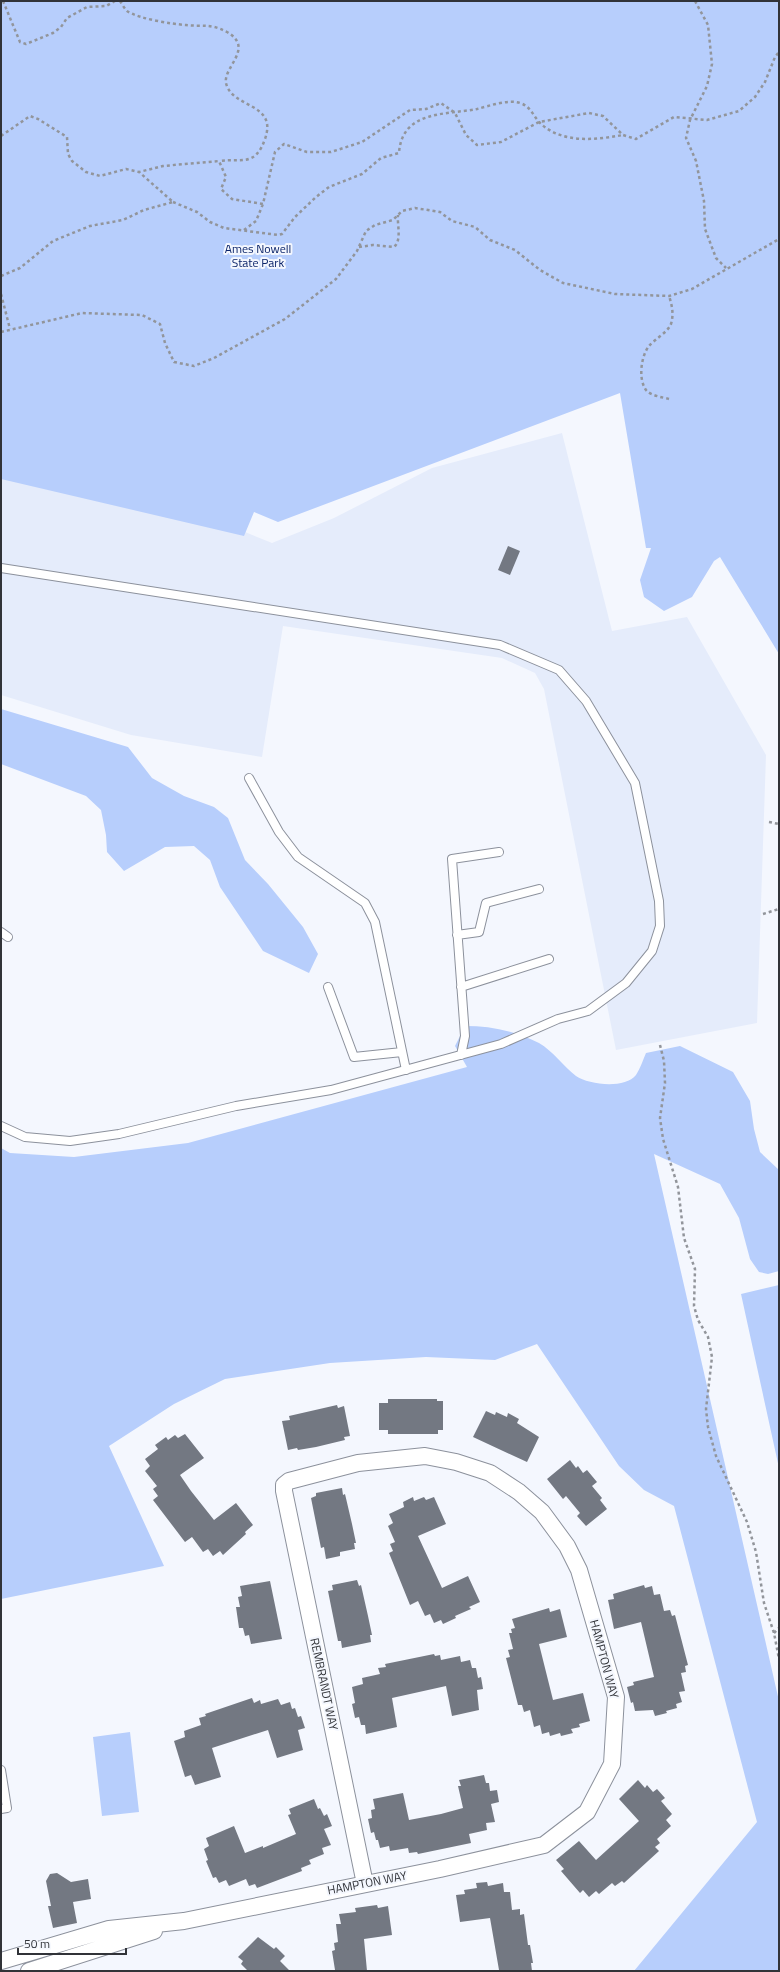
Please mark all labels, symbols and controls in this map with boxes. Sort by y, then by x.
park label: Ames Nowell State Park [225,239,291,272]
street label: HAMPTON WAY [585,1617,624,1701]
street label: REMBRANDT WAY [305,1636,344,1732]
street label: HAMPTON WAY [326,1865,409,1900]
scale bar [18,1930,126,1956]
text: 50 m [24,1934,50,1953]

